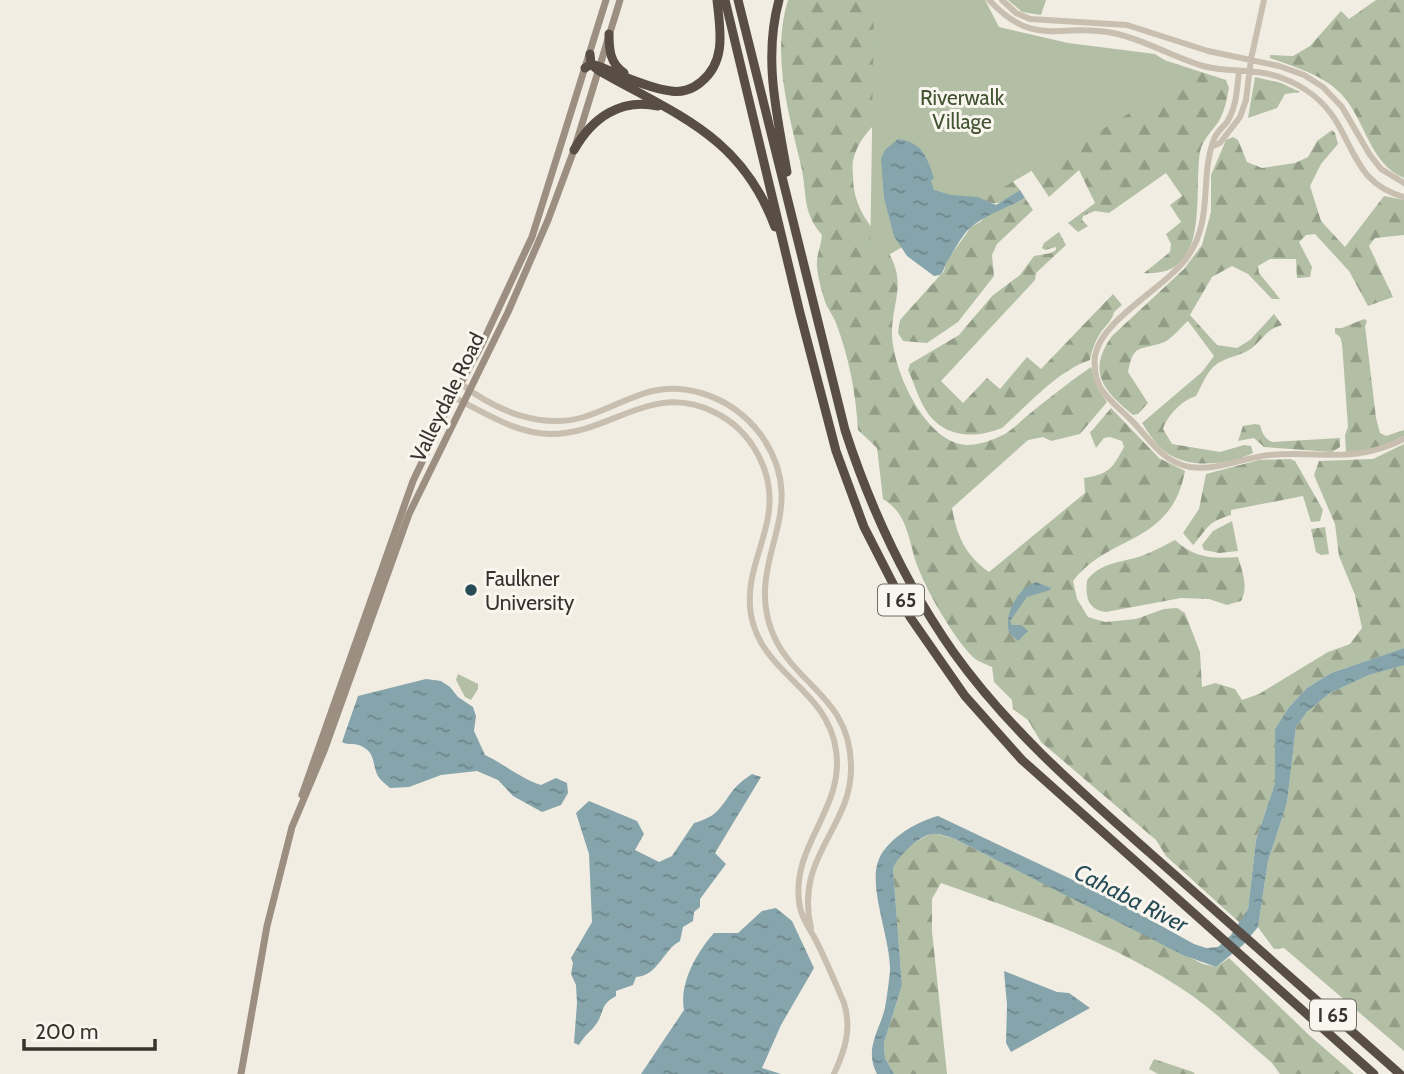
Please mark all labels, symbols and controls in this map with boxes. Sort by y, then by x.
park label: Riverwalk Village [920,85,1005,134]
street label: Valleydale Road [405,328,489,466]
place label: Faulkner University [485,566,575,615]
marker: Faulkner University [463,582,479,598]
road number: I 65 [878,584,924,615]
water label: Cahaba River [1069,857,1193,939]
road number: I 65 [1310,1000,1356,1030]
scale bar [24,1007,156,1052]
text: 200 m [35,1019,98,1044]

